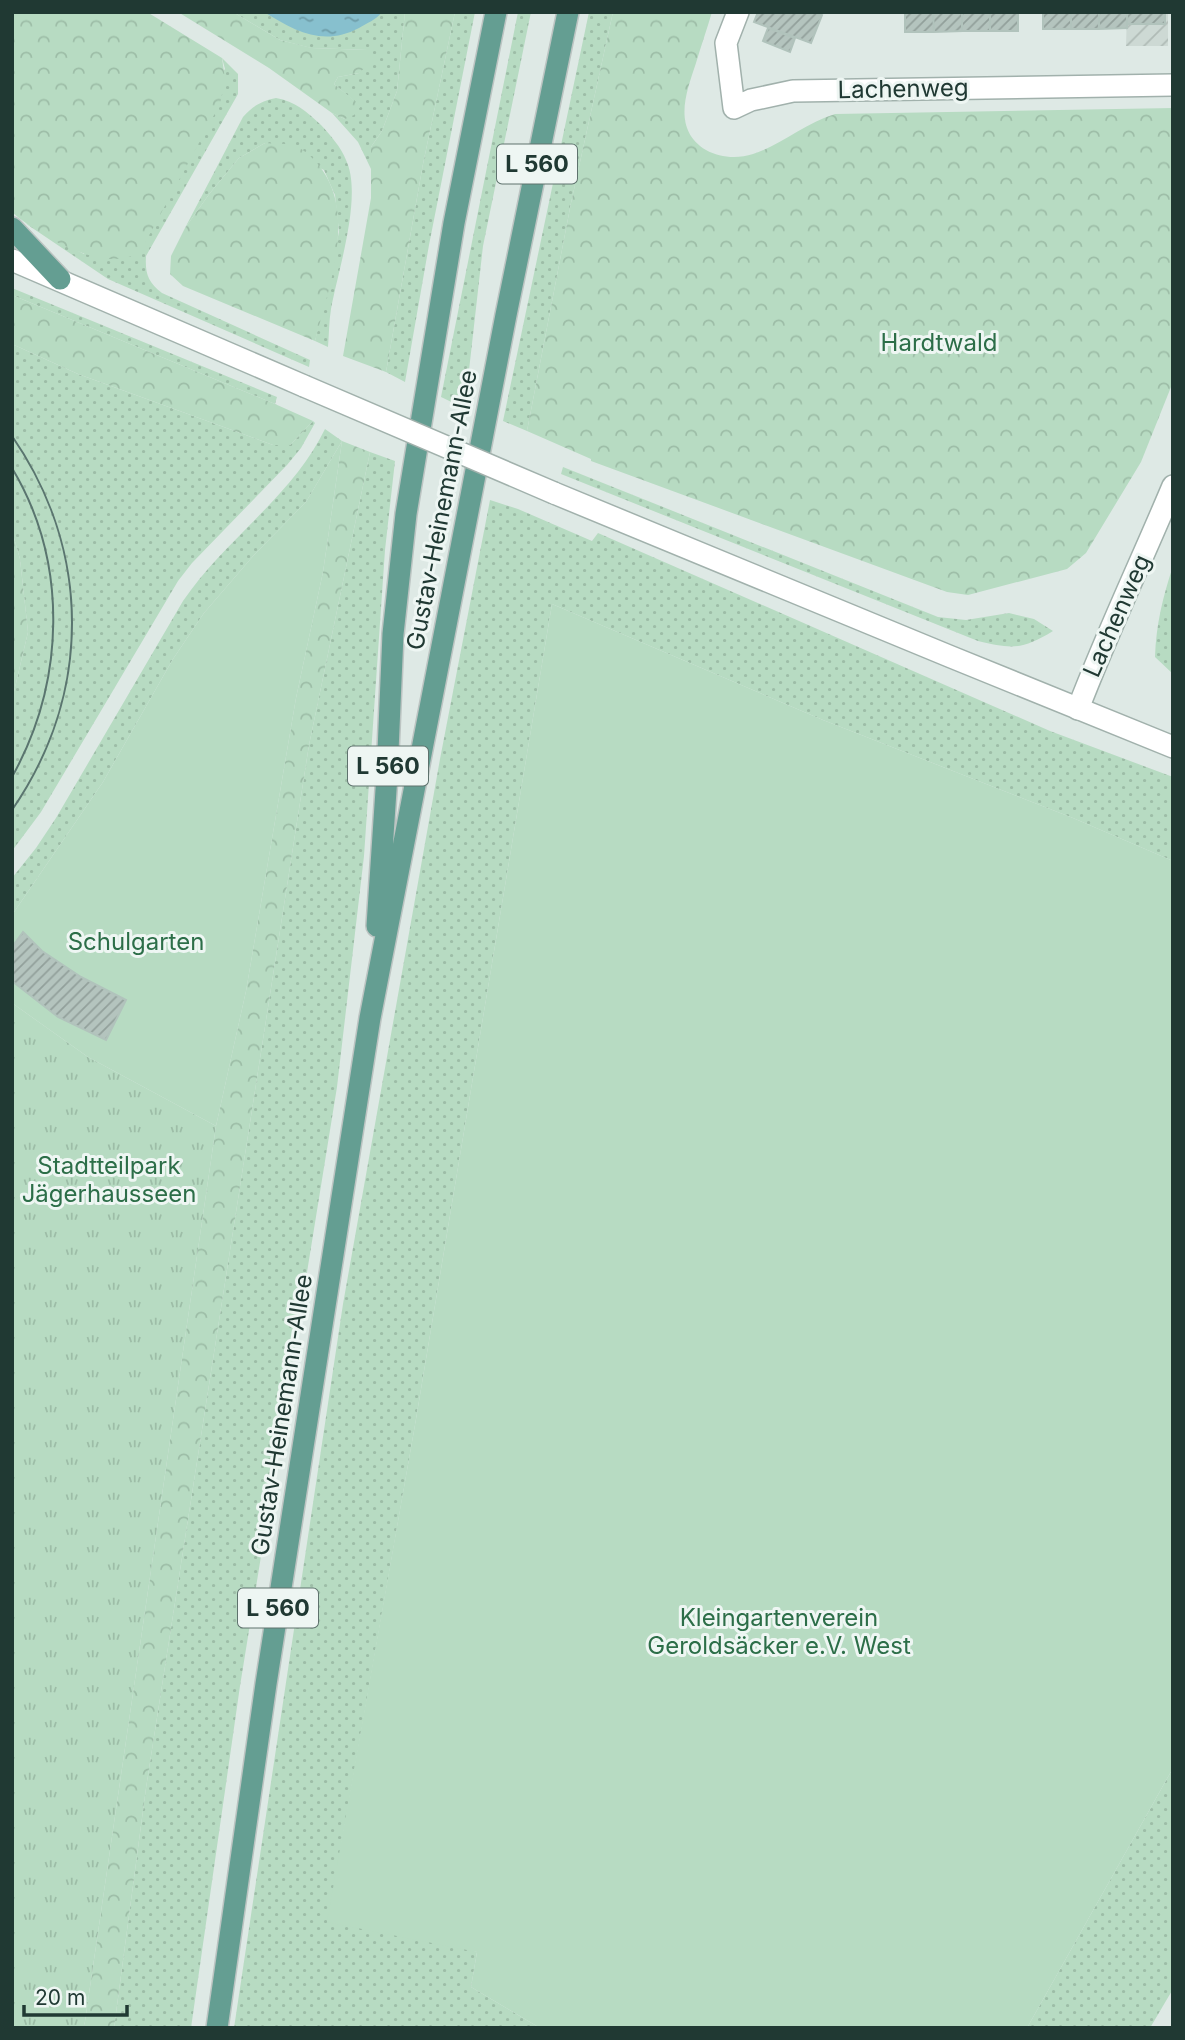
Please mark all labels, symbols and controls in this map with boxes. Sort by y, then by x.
street label: Lachenweg [837,73,969,104]
road number: L 560 [497,144,577,183]
park label: Hardtwald [881,328,997,357]
street label: Gustav-Heinemann-Allee [400,367,483,652]
street label: Lachenweg [1077,550,1156,682]
road number: L 560 [348,746,428,786]
park label: Schulgarten [68,927,204,956]
park label: Stadtteilpark Jägerhausseen [22,1151,196,1208]
street label: Gustav-Heinemann-Allee [245,1272,318,1558]
road number: L 560 [238,1588,318,1628]
park label: Kleingartenverein Geroldsäcker e.V. West [647,1603,911,1660]
scale bar [24,1974,128,2018]
text: 20 m [35,1985,85,2010]

